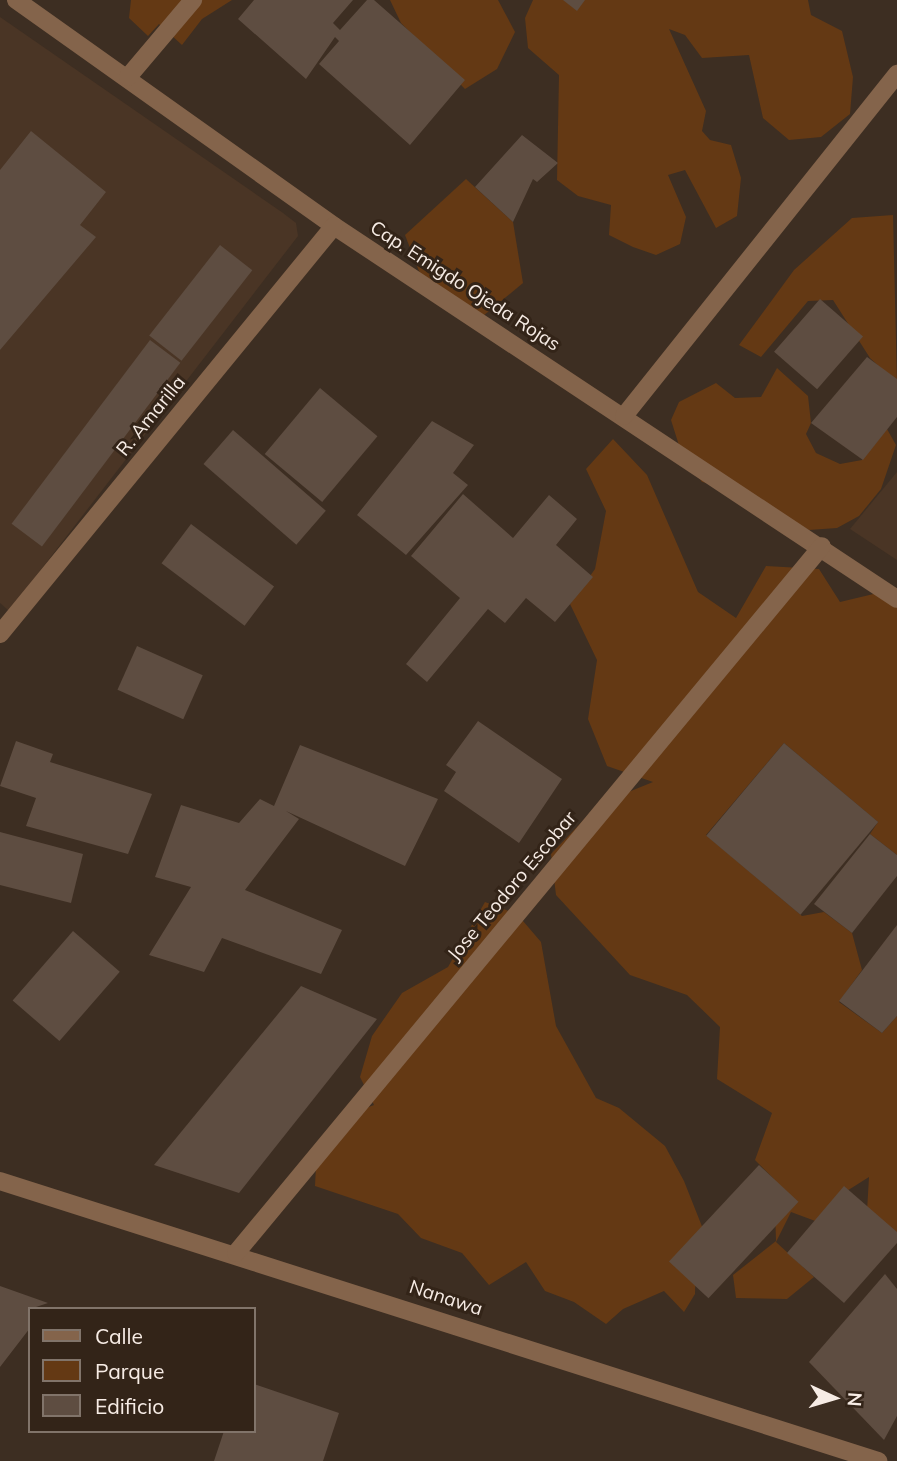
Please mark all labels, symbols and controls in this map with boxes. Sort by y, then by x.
street label: Cap. Emigdo Ojeda Rojas [366,216,564,356]
street label: R. Amarilla [112,371,190,461]
street label: Jose Teodoro Escobar [443,807,581,965]
street label: Nanawa [406,1275,486,1321]
legend [28,1307,256,1433]
text: Calle [95,1323,143,1349]
text: Parque [95,1358,164,1384]
north arrow [799,1363,869,1433]
text: N [842,1391,867,1407]
text: Edificio [95,1393,164,1419]

